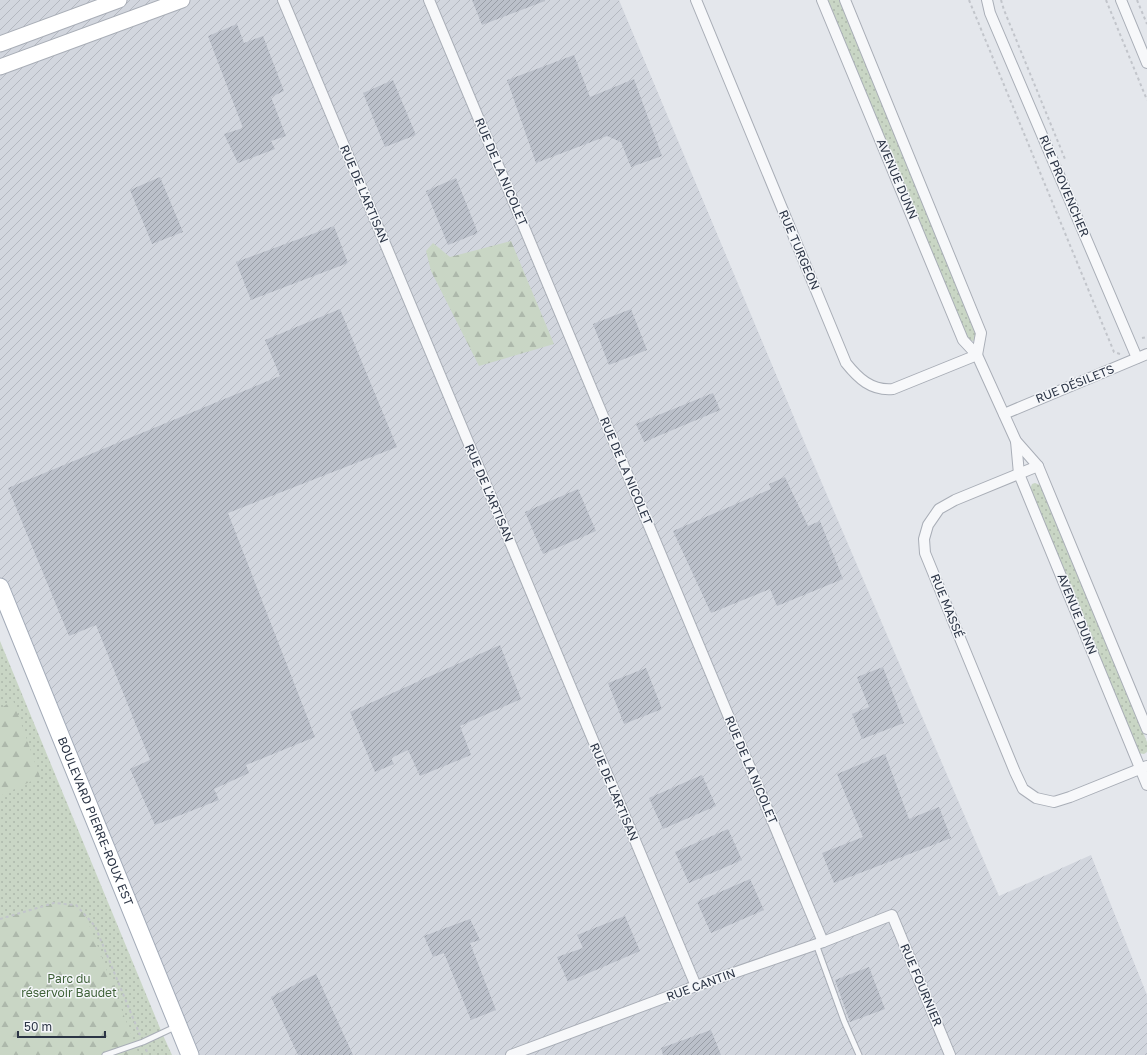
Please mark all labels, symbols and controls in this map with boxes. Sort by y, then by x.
street label: RUE DE LA NICOLET [472,116,531,229]
street label: RUE PROVENCHER [1036,133,1093,239]
street label: AVENUE DUNN [874,136,921,221]
street label: RUE DE L'ARTISAN [337,142,392,245]
street label: RUE TURGEON [776,208,823,292]
street label: RUE DÉSILETS [1033,361,1117,406]
street label: RUE DE LA NICOLET [597,415,656,528]
street label: RUE DE L'ARTISAN [462,441,517,544]
street label: RUE MASSÉ [928,571,967,640]
street label: AVENUE DUNN [1054,571,1101,656]
street label: RUE DE LA NICOLET [722,714,781,827]
street label: BOULEVARD PIERRE-ROUX EST [55,735,137,908]
street label: RUE DE L'ARTISAN [587,740,642,843]
street label: RUE FOURNIER [897,941,946,1028]
street label: RUE CANTIN [664,965,737,1004]
park label: Parc du réservoir Baudet [21,971,117,1000]
scale bar [18,1013,105,1039]
text: 50 m [24,1019,52,1034]

